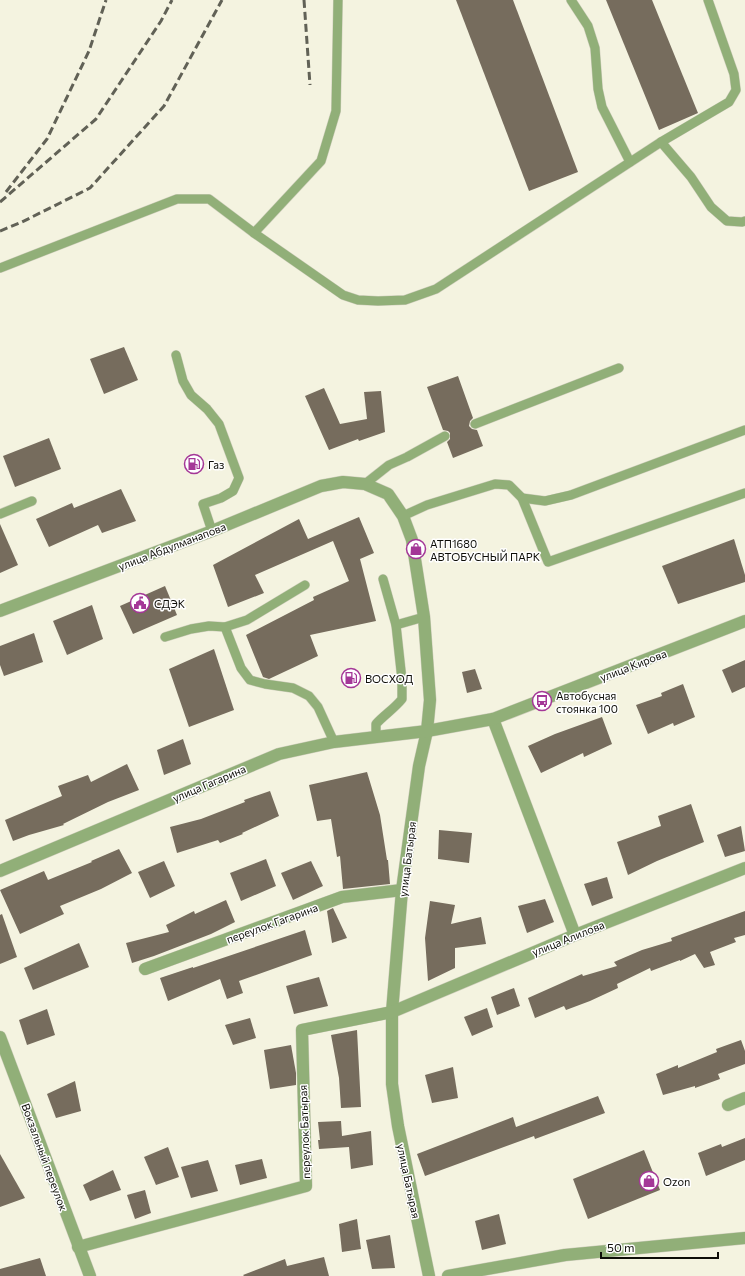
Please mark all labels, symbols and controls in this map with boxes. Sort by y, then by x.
fuel station icon: Газ [183,453,205,475]
place label: Газ [208,458,224,471]
street label: улица Абдулманапова [116,519,228,573]
place label: АТП1680 АВТОБУСНЫЙ ПАРК [430,537,541,563]
shop icon: АТП1680 АВТОБУСНЫЙ ПАРК [405,538,427,560]
public building icon: СДЭК [129,592,151,614]
place label: СДЭК [154,597,186,610]
street label: улица Кирова [598,646,668,684]
fuel station icon: ВОСХОД [340,667,362,689]
place label: ВОСХОД [365,672,414,685]
place label: Автобусная стоянка 100 [556,689,618,715]
bus stop icon: Автобусная стоянка 100 [531,690,553,712]
street label: улица Гагарина [170,762,248,804]
street label: улица Батырая [396,821,418,897]
street label: переулок Гагарина [224,900,320,946]
street label: улица Алилова [530,918,606,958]
street label: переулок Батырая [296,1085,312,1179]
street label: Вокзальный переулок [19,1101,71,1213]
street label: улица Батырая [395,1143,423,1219]
shop icon: Ozon [638,1170,660,1192]
place label: Ozon [663,1175,690,1188]
scale bar [601,1234,718,1260]
text: 50 m [607,1240,635,1254]

